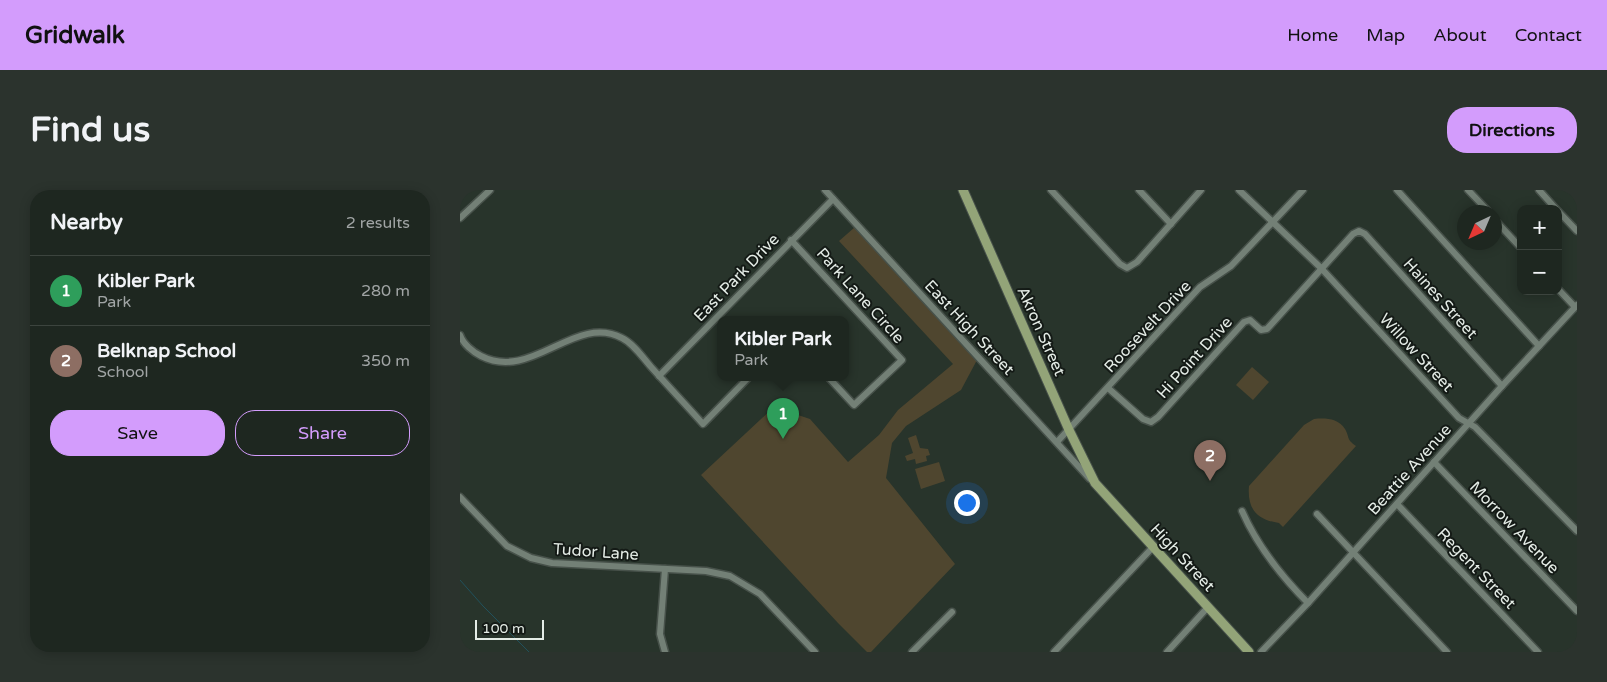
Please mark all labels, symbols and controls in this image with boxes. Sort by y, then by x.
text: Gridwalk [25,21,125,50]
text: Home [1287,24,1338,46]
text: Map [1366,24,1405,46]
text: About [1433,24,1487,46]
text: Contact [1515,24,1582,46]
button: Directions [1447,107,1577,153]
text: Find us [30,109,150,151]
north arrow [1457,205,1502,250]
map controls [1517,205,1562,295]
button: + [1517,205,1562,250]
text: Nearby [50,210,123,235]
text: 2 results [346,213,410,233]
street label: East Park Drive [690,229,784,326]
street label: Park Lane Circle [812,244,909,348]
button: − [1517,250,1562,295]
street label: Haines Street [1399,254,1482,343]
text: Kibler Park [97,270,195,292]
street label: East High Street [920,276,1018,379]
street label: Roosevelt Drive [1100,276,1195,377]
text: 1 [61,281,71,301]
text: 280 m [361,281,410,301]
street label: Akron Street [1012,284,1070,379]
text: Park [97,292,131,312]
street label: Willow Street [1375,309,1458,396]
street label: Hi Point Drive [1153,313,1237,403]
popup [717,316,849,381]
text: Kibler Park [734,328,832,350]
text: Belknap School [97,340,236,362]
text: Park [734,350,768,370]
text: 2 [61,351,71,371]
text: 350 m [361,351,410,371]
text: School [97,362,149,382]
pin: 1 [767,398,799,439]
button: Save [50,410,225,456]
button: Share [235,410,410,456]
street label: Beattie Avenue [1364,420,1456,519]
pin: 2 [1194,440,1226,481]
street label: Morrow Avenue [1465,477,1563,578]
your location [954,490,980,516]
street label: High Street [1146,520,1219,596]
street label: Regent Street [1433,524,1520,613]
street label: Tudor Lane [553,539,639,565]
scale bar [475,617,544,640]
text: 100 m [482,620,525,637]

